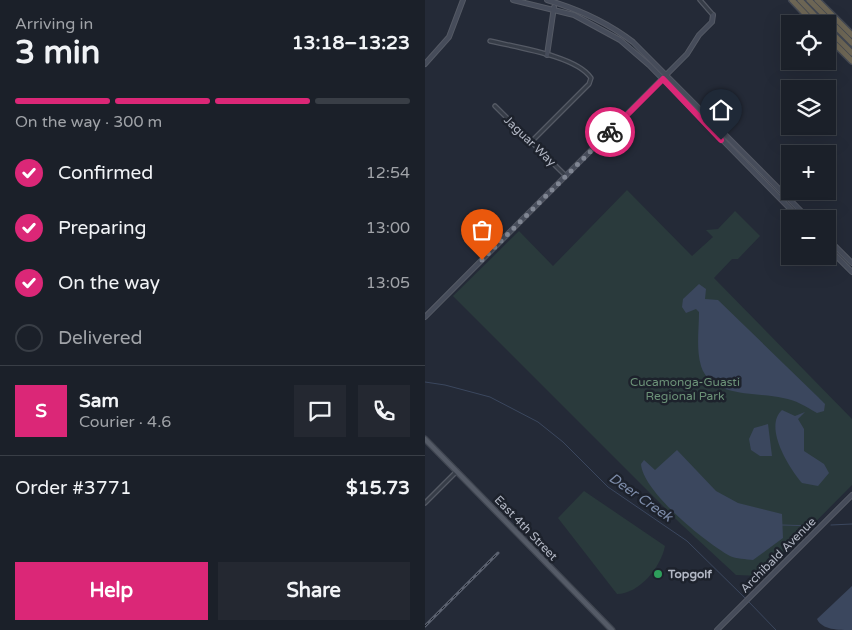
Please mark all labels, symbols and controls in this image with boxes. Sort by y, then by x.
text: Arriving in [15,14,93,34]
map controls [781,15,836,265]
button: locate [781,15,836,70]
text: 13:18–13:23 [292,32,410,54]
text: 3 min [15,34,100,72]
button: layers [781,80,836,135]
pin [700,89,742,140]
icon: home [707,96,735,124]
courier [585,107,635,157]
text: On the way · 300 m [15,112,162,132]
street label: Jaguar Way [501,113,559,169]
icon: bike [596,118,624,146]
button: + [781,145,836,200]
icon: check [15,159,43,187]
text: Confirmed [58,162,153,184]
text: 12:54 [366,163,410,183]
pin [461,209,503,260]
button: − [781,210,836,265]
icon: check [15,214,43,242]
icon: bag [468,216,496,244]
text: Preparing [58,217,147,239]
text: 13:00 [366,218,410,238]
icon: check [15,269,43,297]
text: On the way [58,272,160,294]
text: 13:05 [366,273,410,293]
text: Delivered [58,327,143,349]
park label: Cucamonga-Guasti Regional Park [630,375,740,403]
button: chat [294,385,346,437]
button: phone [358,385,410,437]
text: Sam [79,390,119,412]
text: S [35,400,47,422]
text: Courier · 4.6 [79,412,171,432]
water label: Deer Creek [606,469,677,526]
text: Order #3771 [15,477,132,499]
text: $15.73 [346,477,410,499]
street label: East 4th Street [492,493,561,564]
street label: Archibald Avenue [737,514,819,596]
button: Help [15,562,208,620]
button: Share [218,562,410,620]
place label: Topgolf [667,567,712,582]
marker: Topgolf [652,568,664,580]

